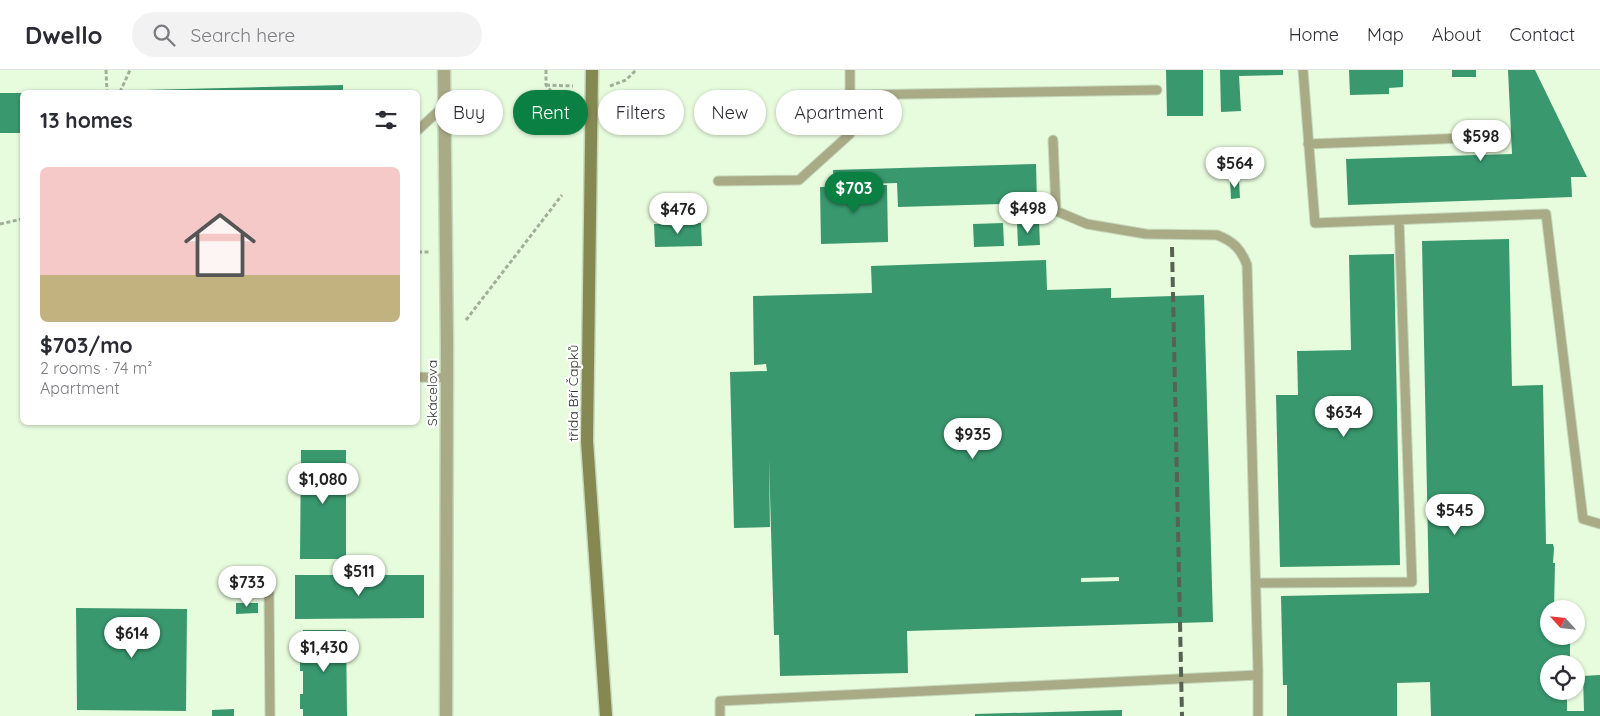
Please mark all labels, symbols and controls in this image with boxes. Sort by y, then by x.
search box [132,12,482,57]
text: Dwello [25,20,102,50]
icon: search [150,21,178,49]
text: Search here [190,23,295,47]
text: Home [1289,23,1339,46]
text: Map [1367,23,1404,46]
text: About [1432,23,1482,46]
text: Contact [1510,23,1575,46]
chip: Buy [435,90,503,135]
chip: Rent [513,90,588,135]
chip: Filters [598,90,684,135]
chip: New [694,90,766,135]
chip: Apartment [776,90,902,135]
icon: filters [372,106,400,134]
text: 13 homes [40,107,133,133]
pin: $598 [1451,119,1511,162]
text: $598 [1463,126,1499,146]
pin: $564 [1205,146,1265,189]
text: $564 [1216,153,1254,173]
pin: $703 [824,172,884,214]
text: $703 [836,178,872,198]
pin: $498 [998,191,1058,234]
pin: $476 [648,192,708,235]
text: $498 [1010,198,1046,218]
text: $476 [660,199,696,219]
icon: home [175,200,265,290]
text: $703/mo [40,332,133,358]
street label: třída Bří Čapků [564,345,582,441]
text: 2 rooms · 74 m² [40,358,152,378]
street label: Skácelova [423,360,441,426]
text: Apartment [40,378,120,398]
pin: $634 [1314,396,1374,438]
text: $634 [1326,402,1362,422]
pin: $935 [943,418,1003,460]
text: $935 [955,424,991,444]
pin: $1,080 [282,462,364,505]
text: $1,080 [299,469,347,489]
pin: $545 [1425,494,1485,536]
text: $545 [1436,500,1474,520]
pin: $511 [329,554,389,597]
text: $511 [343,561,375,581]
pin: $733 [217,566,277,608]
text: $733 [229,572,265,592]
north arrow [1540,600,1585,645]
map controls [1540,600,1585,700]
pin: $614 [102,616,162,659]
text: $614 [115,623,149,643]
pin: $1,430 [283,630,365,673]
text: $1,430 [300,637,348,657]
button: locate [1540,655,1585,700]

